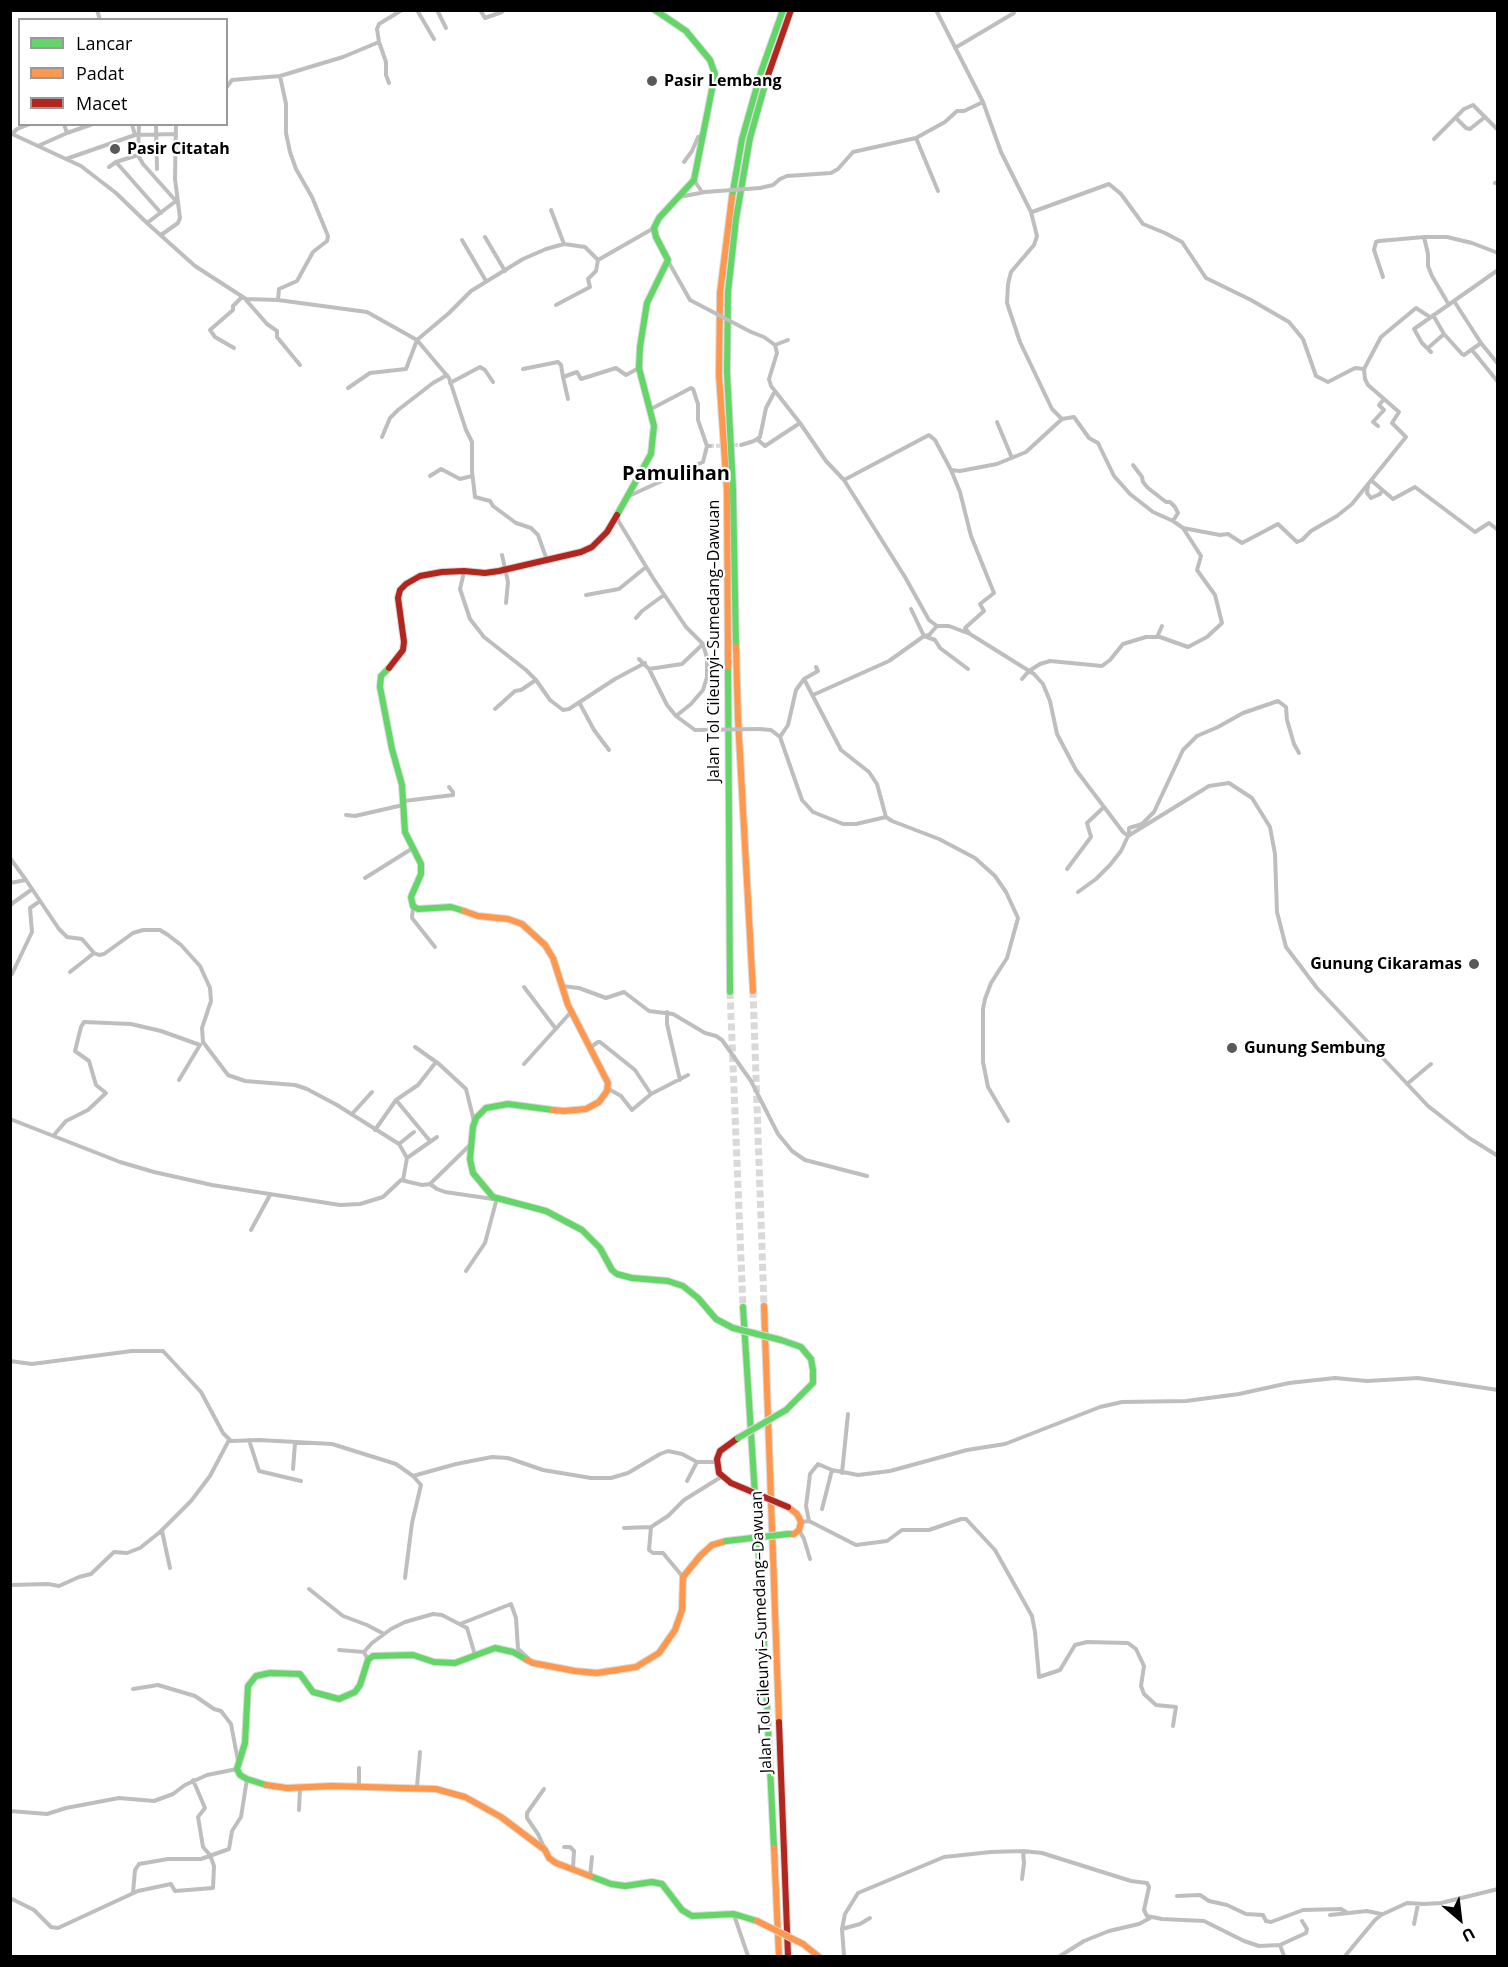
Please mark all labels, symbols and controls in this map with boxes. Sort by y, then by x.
legend [18,18,228,126]
text: Lancar [76,31,132,55]
text: Padat [76,61,124,85]
place label: Pasir Lembang [664,71,782,91]
marker: Pasir Lembang [645,74,659,88]
text: Macet [76,91,127,115]
place label: Pasir Citatah [127,139,230,159]
marker: Pasir Citatah [108,142,122,156]
district label: Pamulihan [622,462,730,486]
street label: Jalan Tol Cileunyi–Sumedang–Dawuan [704,500,724,782]
place label: Gunung Cikaramas [1310,954,1462,974]
marker: Gunung Cikaramas [1467,957,1481,971]
place label: Gunung Sembung [1244,1038,1385,1058]
marker: Gunung Sembung [1225,1041,1239,1055]
street label: Jalan Tol Cileunyi–Sumedang–Dawuan [747,1490,777,1774]
north arrow [1430,1889,1490,1949]
text: U [1458,1922,1479,1947]

